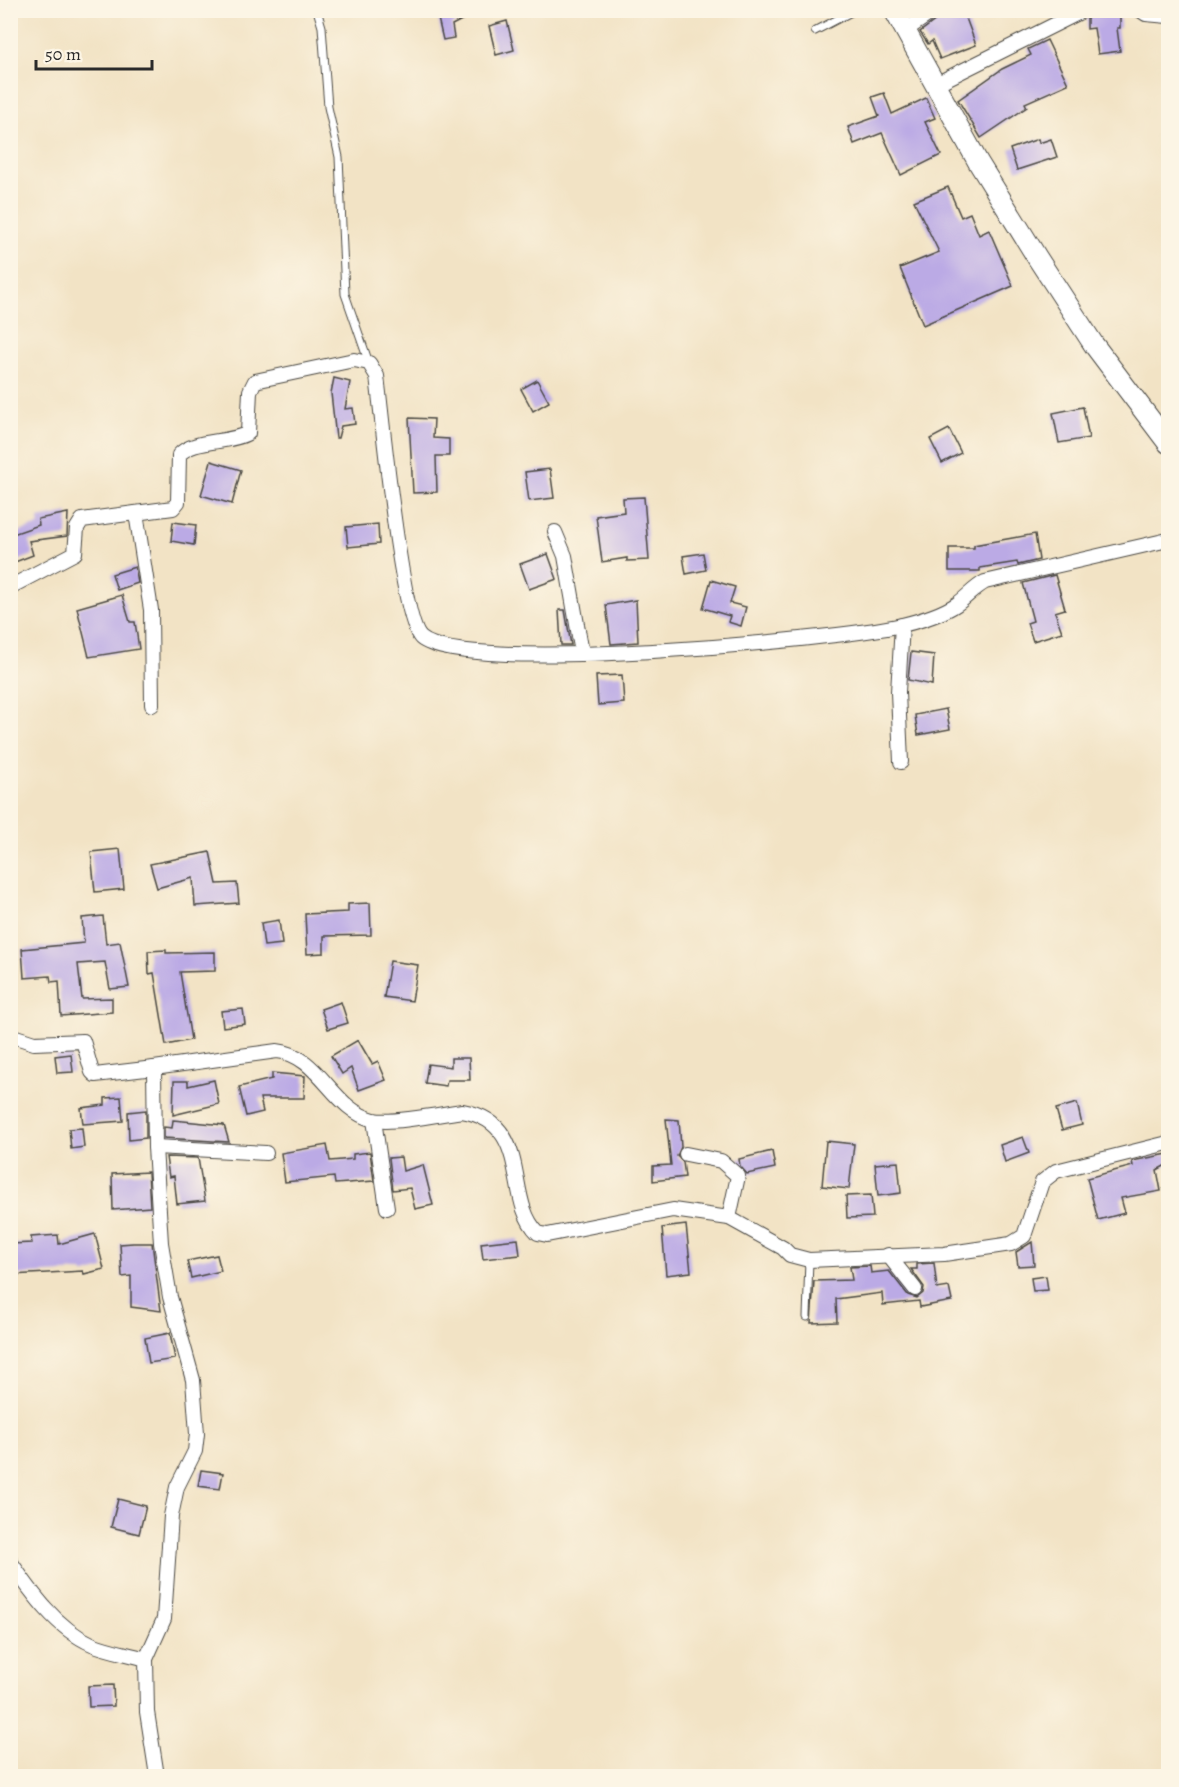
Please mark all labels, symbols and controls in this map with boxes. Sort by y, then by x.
scale bar [36,33,152,71]
text: 50 m [45,42,81,66]

